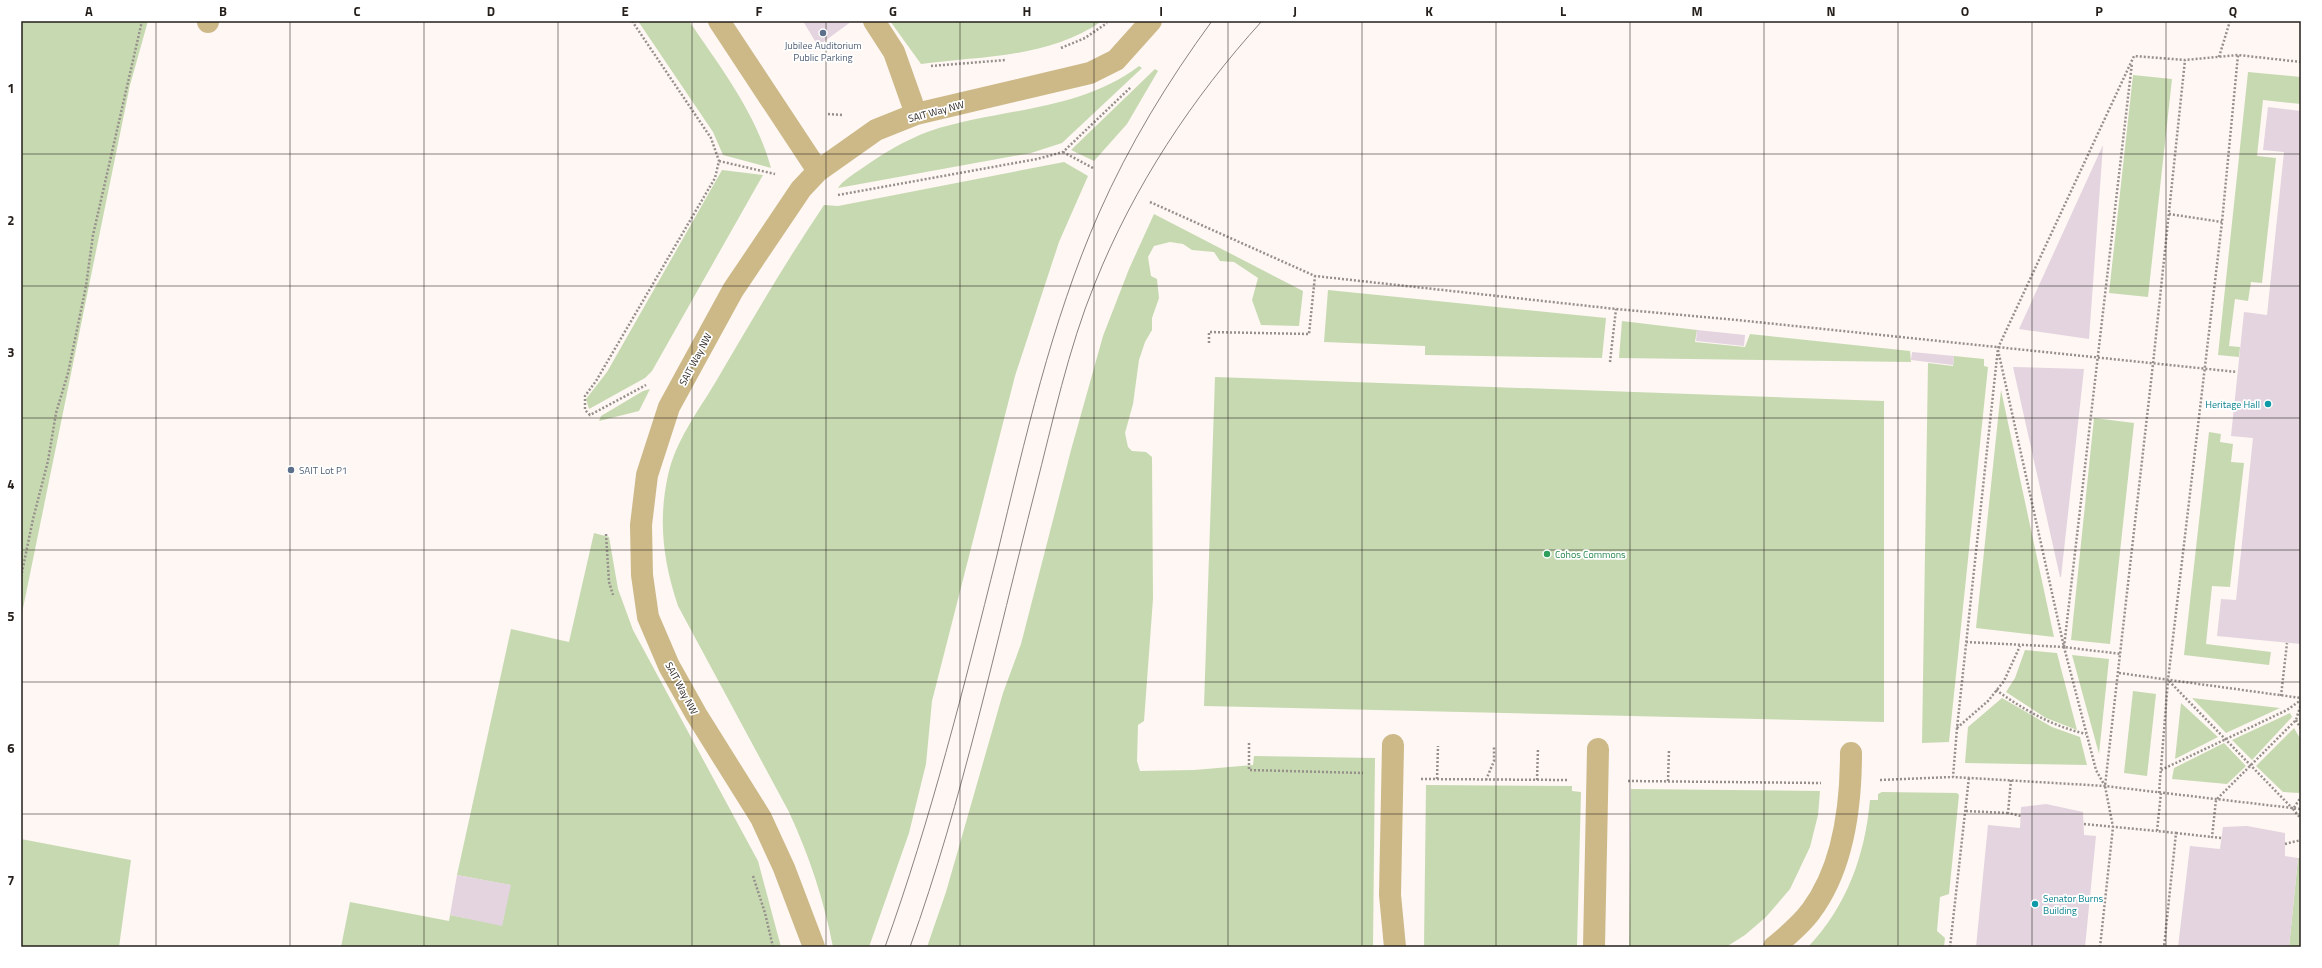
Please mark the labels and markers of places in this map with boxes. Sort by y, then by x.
marker: Jubilee Auditorium Public Parking [818,28,828,38]
place label: Jubilee Auditorium Public Parking [784,38,862,65]
place label: Heritage Hall [2205,397,2260,412]
marker: Heritage Hall [2263,399,2273,409]
place label: SAIT Lot P1 [299,463,347,478]
marker: SAIT Lot P1 [286,465,296,475]
place label: Cohos Commons [1555,547,1626,562]
marker: Cohos Commons [1542,549,1552,559]
place label: Senator Burns Building [2043,891,2104,918]
marker: Senator Burns Building [2030,899,2040,909]

